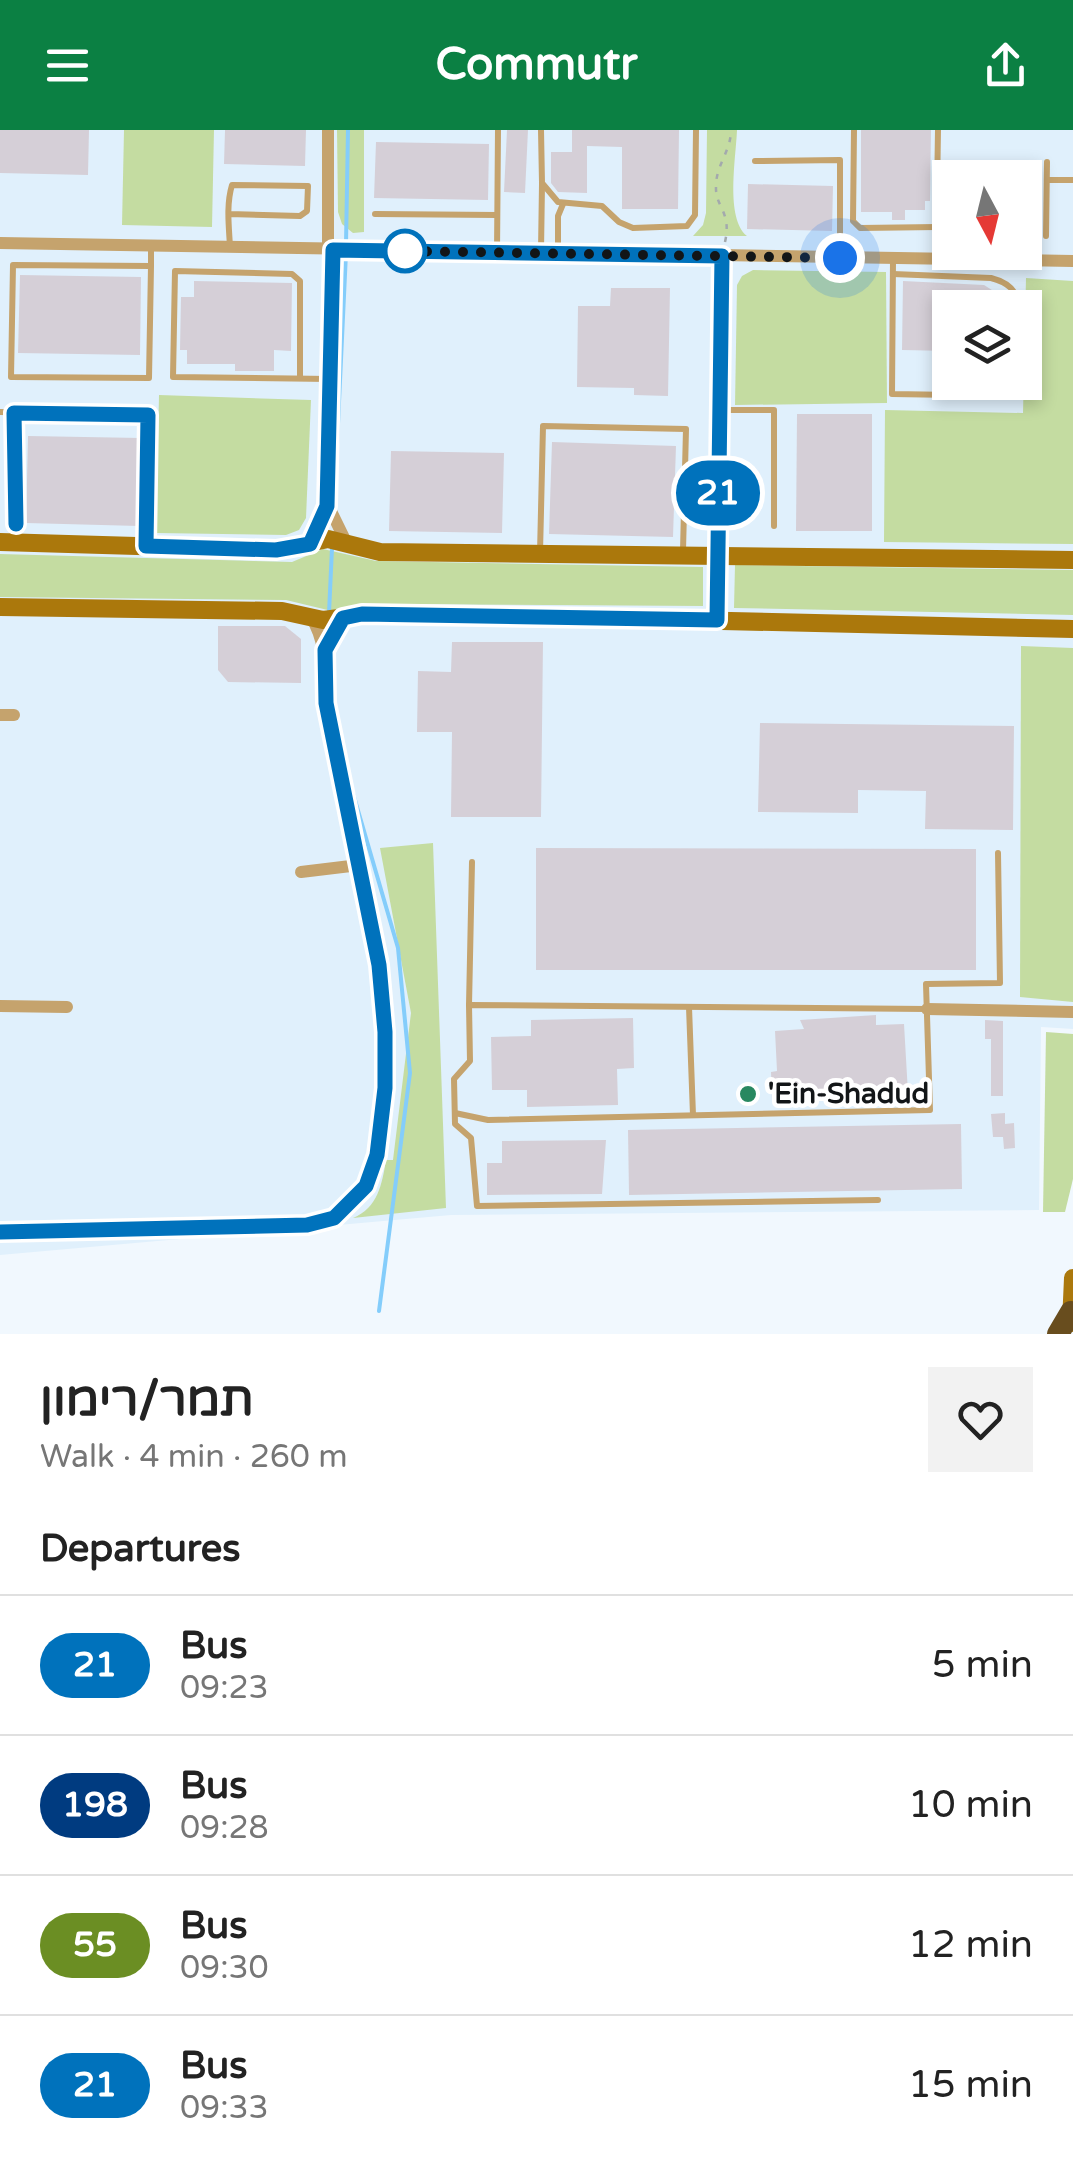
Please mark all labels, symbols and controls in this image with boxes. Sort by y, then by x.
icon: menu [40,38,95,93]
text: Commutr [435,38,638,92]
icon: share [978,38,1033,93]
north arrow [932,160,1042,270]
map controls [932,160,1042,400]
unlabelled marker [384,230,426,272]
your location [815,233,865,283]
button: layers [932,290,1042,400]
line badge: 21 [673,460,763,526]
text: 21 [696,472,740,514]
place label: 'Ein-Shadud [768,1077,929,1111]
marker: 'Ein-Shadud [737,1083,759,1105]
button: heart [928,1367,1033,1472]
text: תמר/רימון [40,1371,254,1429]
text: Walk · 4 min · 260 m [40,1438,348,1476]
text: Departures [40,1526,241,1572]
text: Bus [180,1623,247,1669]
text: 5 min [932,1642,1033,1688]
text: 21 [73,1644,117,1686]
text: 09:23 [180,1669,269,1707]
text: Bus [180,1763,247,1809]
text: 10 min [908,1782,1033,1828]
text: 198 [62,1784,128,1826]
text: 09:28 [180,1809,269,1847]
text: Bus [180,1903,247,1949]
text: 12 min [908,1922,1033,1968]
text: 55 [73,1924,117,1966]
text: 09:30 [180,1949,269,1987]
text: Bus [180,2043,247,2089]
text: 15 min [908,2062,1033,2108]
text: 21 [73,2064,117,2106]
text: 09:33 [180,2089,269,2127]

